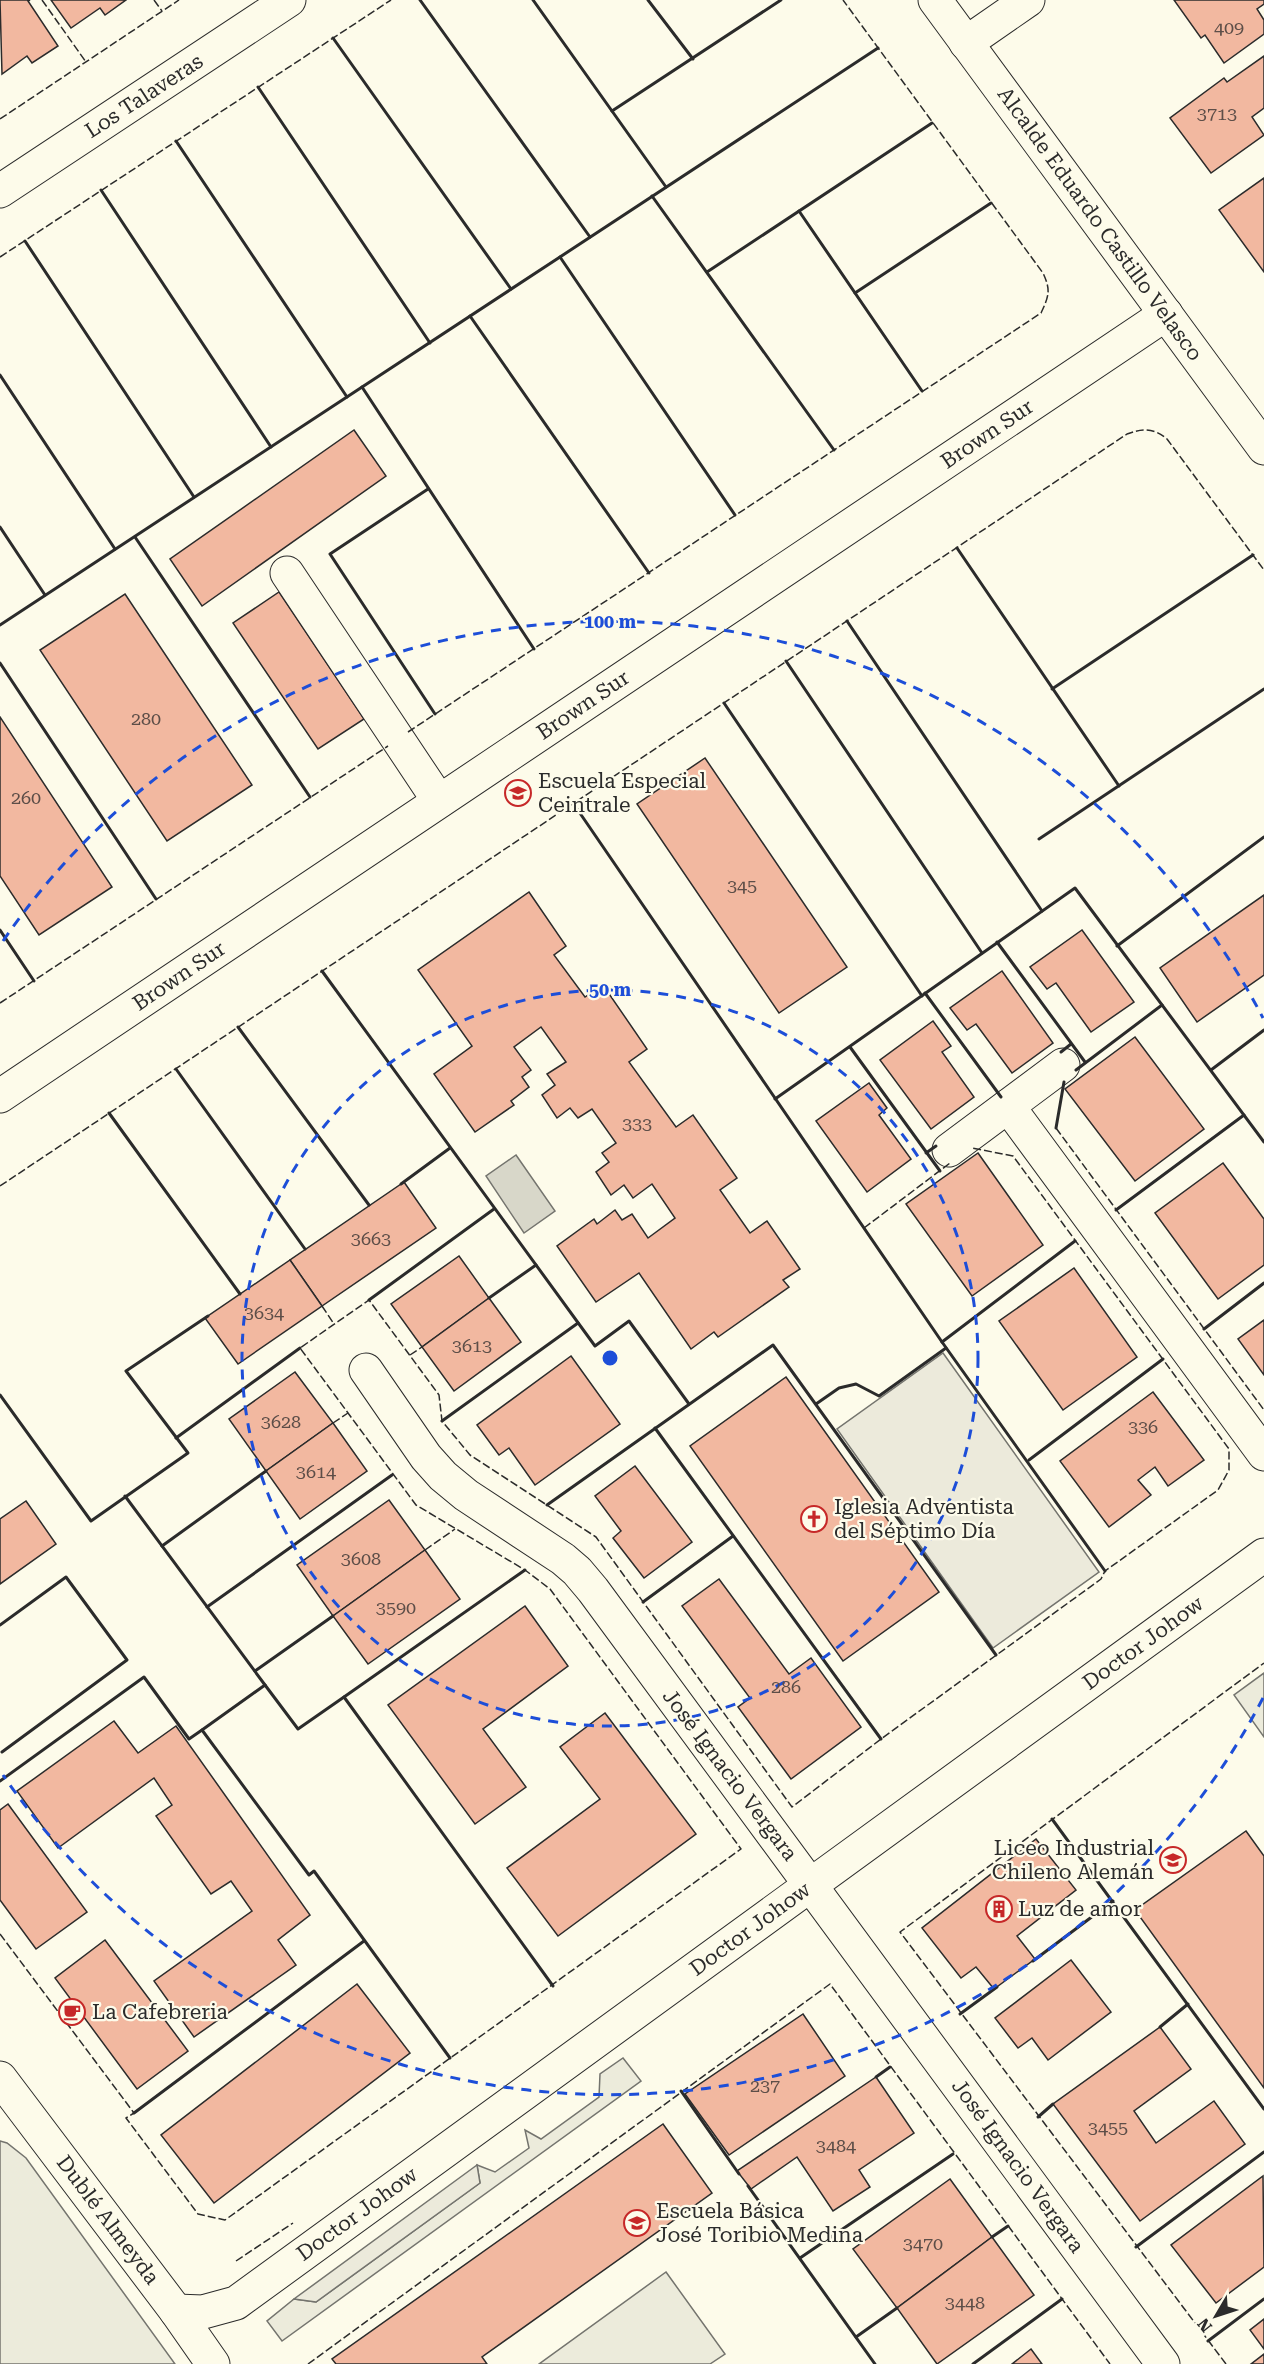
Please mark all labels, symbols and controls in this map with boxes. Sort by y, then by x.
house number: 409 [1214,17,1244,38]
street label: Los Talaveras [81,49,207,143]
street label: Alcalde Eduardo Castillo Velasco [993,83,1207,365]
house number: 3713 [1197,103,1237,124]
street label: Brown Sur [936,394,1038,474]
text: 100 m [584,611,637,632]
street label: Brown Sur [532,665,634,745]
house number: 280 [131,708,161,729]
place label: Escuela Especial Ceintrale [538,769,707,817]
school or university icon: Escuela Especial Ceintrale [503,778,533,808]
house number: 260 [11,787,41,808]
house number: 345 [727,875,757,896]
street label: Brown Sur [128,936,230,1016]
text: 50 m [589,979,632,1000]
house number: 333 [622,1113,652,1134]
house number: 3663 [351,1228,391,1249]
house number: 3634 [244,1302,284,1323]
house number: 3613 [452,1335,492,1356]
centre of rings [600,1348,620,1368]
house number: 3628 [261,1411,301,1432]
house number: 336 [1128,1416,1158,1437]
house number: 3614 [296,1461,336,1482]
place label: Iglesia Adventista del Séptimo Día [834,1495,1014,1543]
church icon: Iglesia Adventista del Séptimo Día [799,1504,829,1534]
house number: 3608 [341,1548,381,1569]
street label: Doctor Johow [1078,1591,1209,1695]
house number: 3590 [376,1597,416,1618]
house number: 286 [771,1676,801,1697]
street label: José Ignacio Vergara [658,1685,803,1866]
place label: Liceo Industrial Chileno Alemán [992,1836,1155,1884]
school or university icon: Liceo Industrial Chileno Alemán [1158,1845,1188,1875]
street label: Doctor Johow [685,1877,816,1981]
building icon: Luz de amor [984,1894,1014,1924]
place label: Luz de amor [1018,1897,1142,1921]
cafe icon: La Cafebreria [57,1997,87,2027]
place label: La Cafebreria [92,2000,229,2024]
house number: 237 [750,2075,780,2096]
street label: José Ignacio Vergara [947,2075,1089,2258]
house number: 3455 [1088,2117,1128,2138]
house number: 3484 [816,2135,856,2156]
street label: Dublé Almeyda [52,2151,165,2290]
street label: Doctor Johow [292,2162,423,2266]
place label: Escuela Básica José Toribio Medina [656,2199,864,2247]
school or university icon: Escuela Básica José Toribio Medina [622,2208,652,2238]
house number: 3470 [903,2233,943,2254]
north arrow [1186,2286,1246,2346]
house number: 3448 [945,2292,985,2313]
text: N [1193,2314,1216,2336]

